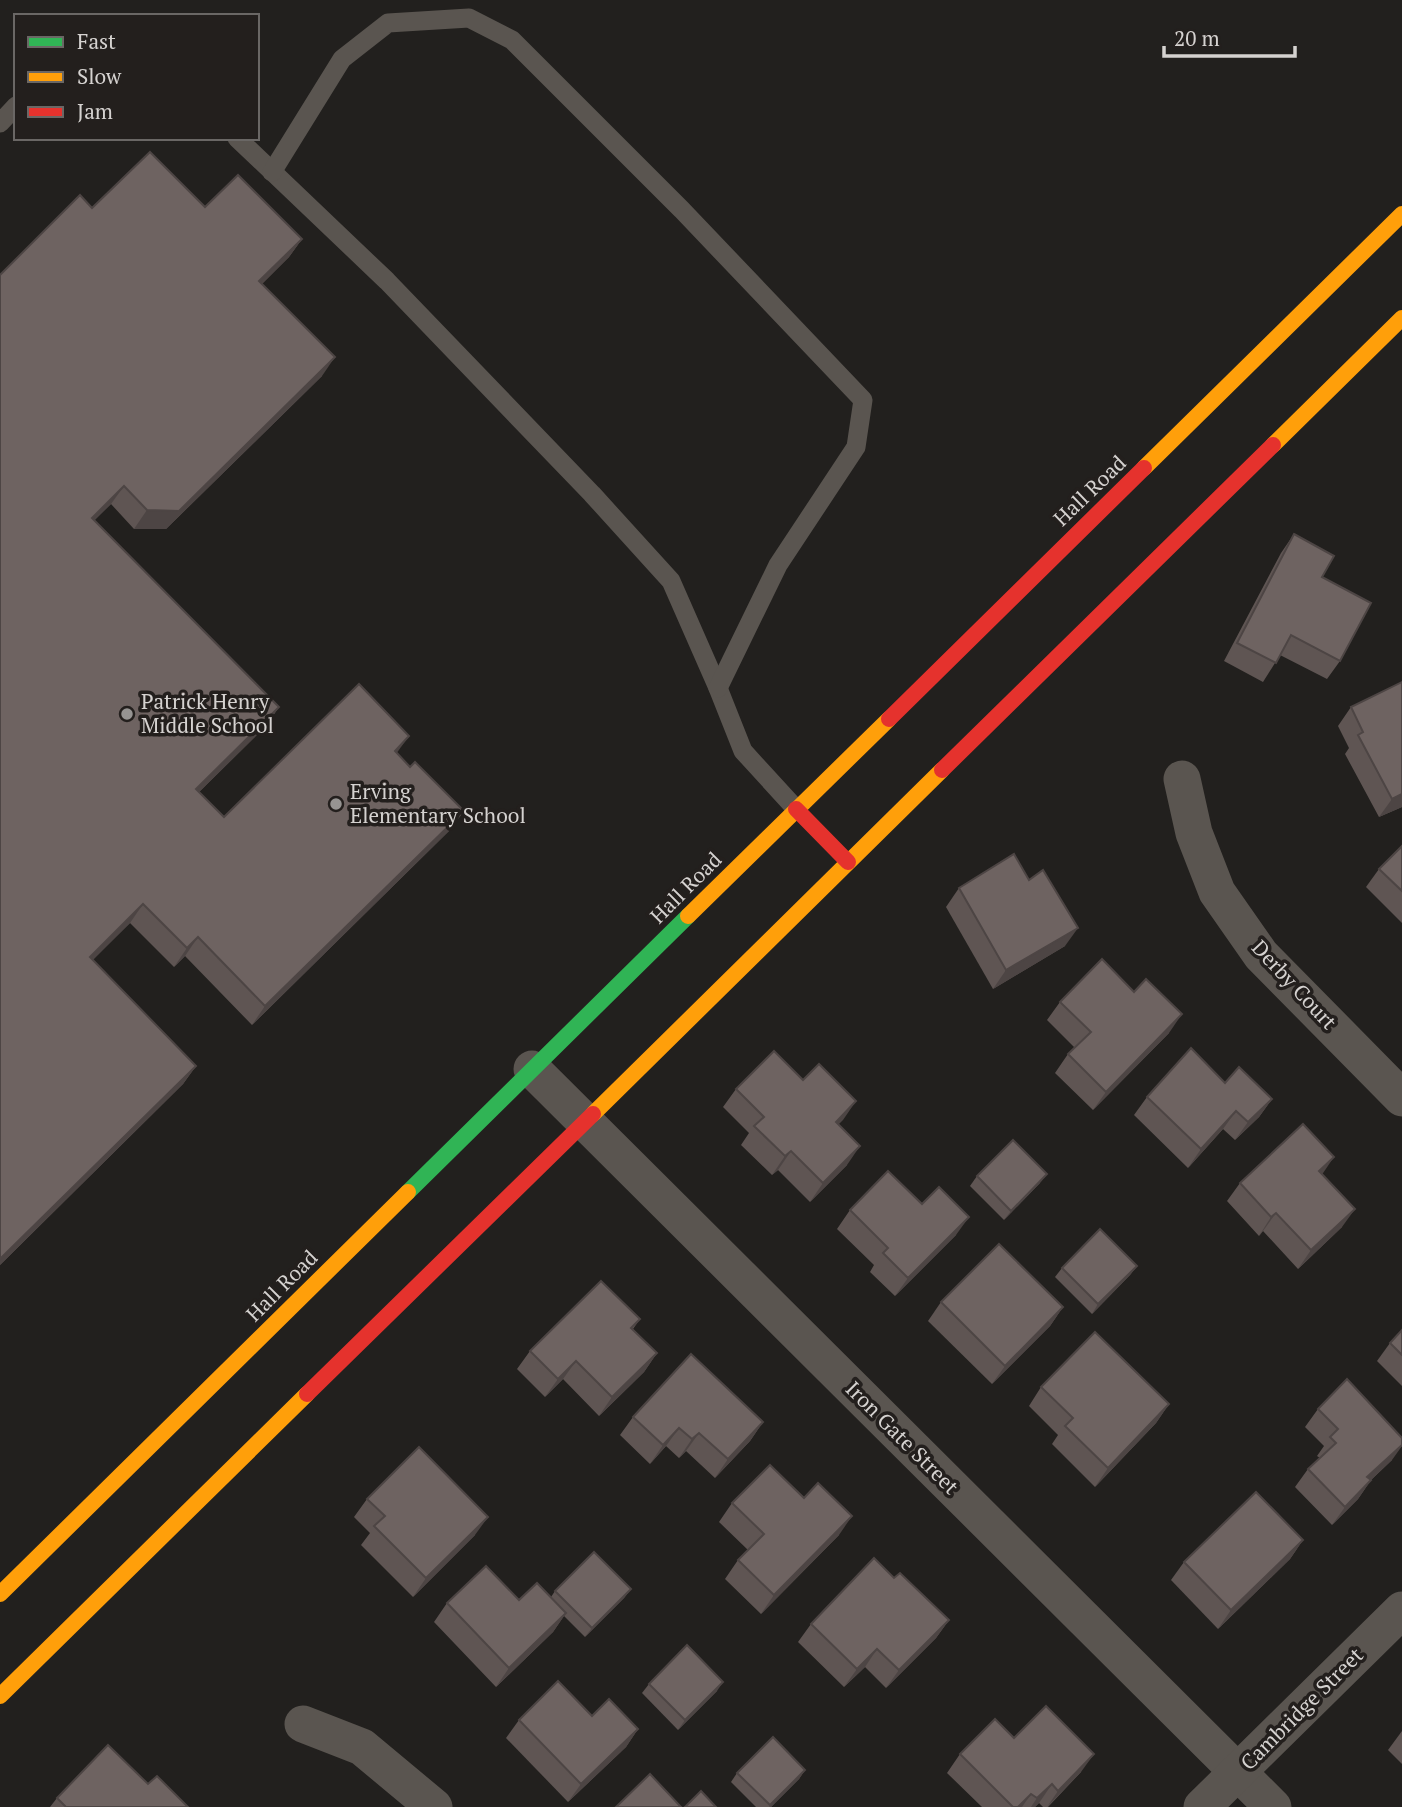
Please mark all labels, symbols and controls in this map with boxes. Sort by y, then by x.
legend [14,14,259,140]
scale bar [1164,14,1295,58]
text: 20 m [1174,24,1220,52]
text: Fast [77,27,116,55]
text: Slow [77,62,122,90]
text: Jam [77,97,113,125]
street label: Hall Road [1047,449,1132,532]
place label: Patrick Henry Middle School [141,687,274,739]
marker: Patrick Henry Middle School [119,706,135,722]
place label: Erving Elementary School [350,777,526,829]
marker: Erving Elementary School [328,796,344,812]
street label: Hall Road [643,845,727,929]
street label: Derby Court [1246,934,1344,1035]
street label: Hall Road [239,1243,323,1327]
street label: Iron Gate Street [840,1375,965,1500]
street label: Cambridge Street [1234,1641,1369,1776]

